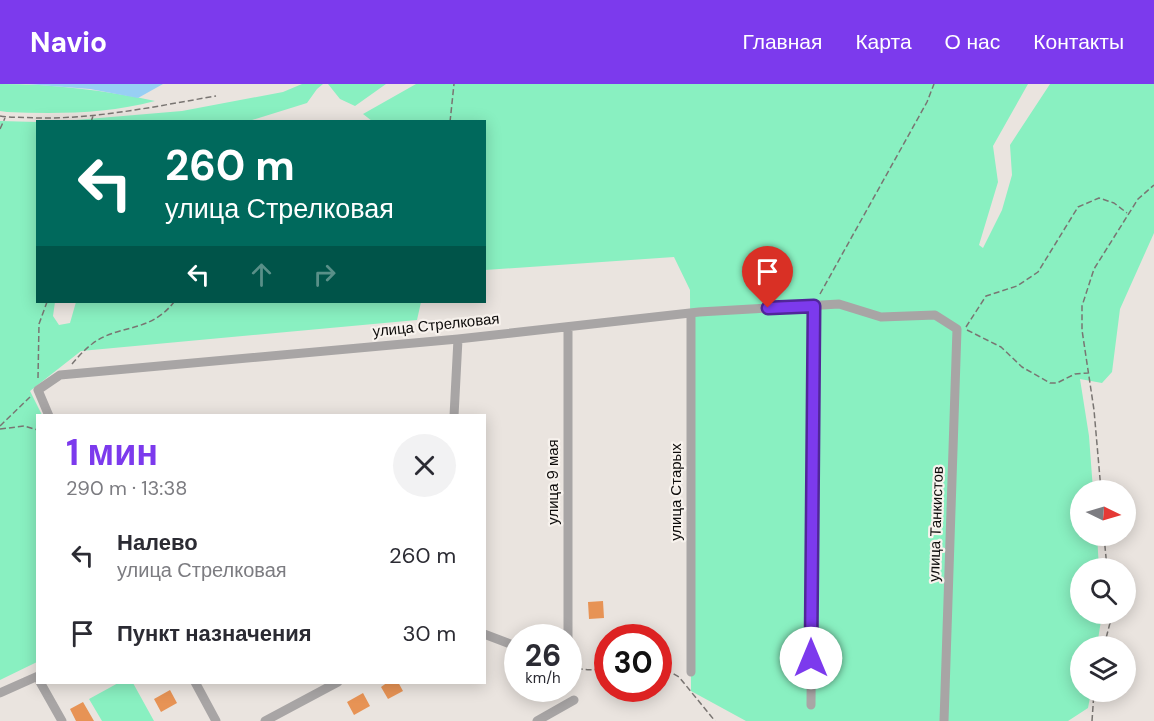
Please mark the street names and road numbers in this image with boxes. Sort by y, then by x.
street label: улица Стрелковая [372,308,500,342]
street label: улица 9 мая [543,439,563,525]
street label: улица Старых [666,443,686,541]
street label: улица Танкистов [924,466,948,582]

